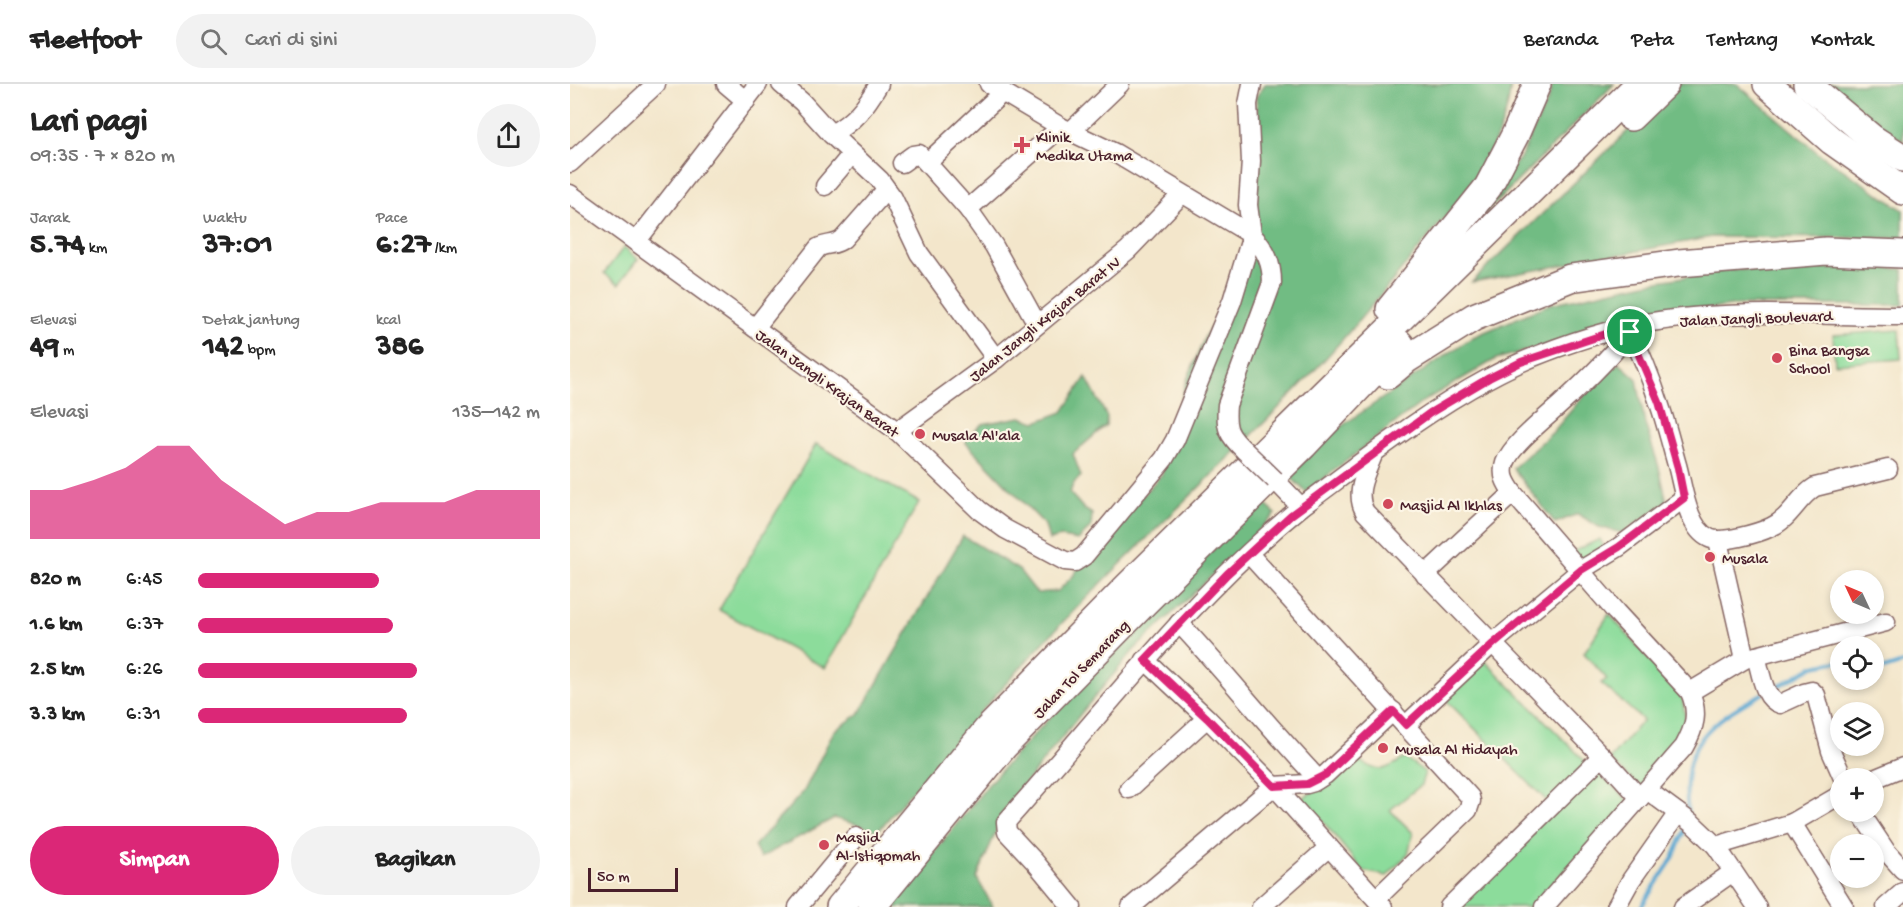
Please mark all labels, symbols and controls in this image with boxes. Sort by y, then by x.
search box [176,14,596,68]
text: Fleetfoot [30,25,140,58]
icon: search [197,25,230,58]
text: Cari di sini [245,28,338,54]
text: Beranda [1524,29,1598,54]
text: Peta [1631,29,1674,54]
text: Tentang [1707,29,1778,54]
text: Kontak [1811,29,1873,54]
text: Lari pagi [30,104,148,142]
button: share [477,104,540,167]
place label: Klinik Medika Utama [1036,130,1134,167]
marker: Klinik Medika Utama [1013,136,1031,154]
text: 09:35 · 7 × 820 m [30,146,175,169]
text: Jarak [30,210,69,229]
text: Waktu [203,210,247,229]
text: Pace [376,210,407,229]
text: 5.74 [30,229,85,264]
text: 37:01 [203,229,273,264]
text: 6:27 [376,229,431,264]
text: km [85,240,107,259]
text: /km [431,240,457,259]
street label: Jalan Jangli Krajan Barat IV [967,254,1126,388]
pin [1604,306,1655,357]
street label: Jalan Jangli Boulevard [1679,308,1834,333]
text: Elevasi [30,312,77,331]
text: Detak jantung [203,312,300,331]
text: kcal [376,312,401,331]
icon: arrive [1613,315,1646,348]
street label: Jalan Jangli Krajan Barat [751,326,902,444]
text: 49 [30,331,59,366]
text: 142 [203,331,244,366]
text: 386 [376,331,423,366]
text: m [59,342,74,361]
text: bpm [244,342,275,361]
place label: Bina Bangsa School [1788,343,1871,380]
marker: Bina Bangsa School [1770,351,1784,365]
text: Elevasi [30,402,89,425]
text: 135–142 m [452,402,540,425]
marker: Musala Al'ala [913,427,927,441]
place label: Musala Al'ala [932,428,1021,447]
marker: Masjid Al Ikhlas [1381,497,1395,511]
place label: Masjid Al Ikhlas [1400,498,1503,517]
marker: Musala [1703,550,1717,564]
place label: Musala [1722,551,1769,570]
text: 820 m [30,569,81,592]
text: 6:45 [126,569,162,592]
north arrow [1830,570,1884,624]
map controls [1830,570,1884,888]
text: 1.6 km [30,614,82,637]
text: 6:37 [126,614,163,637]
street label: Jalan Tol Semarang [1030,617,1135,724]
button: locate [1830,636,1884,690]
text: 2.5 km [30,659,84,682]
text: 6:26 [126,659,162,682]
button: layers [1830,702,1884,756]
text: 3.3 km [30,704,85,727]
text: 6:31 [126,704,161,727]
marker: Musala Al Hidayah [1376,741,1390,755]
place label: Musala Al Hidayah [1395,742,1518,761]
button: + [1830,768,1884,822]
button: Simpan [30,826,279,895]
button: Bagikan [291,826,540,895]
place label: Masjid Al-Istiqomah [836,830,921,867]
button: − [1830,834,1884,888]
marker: Masjid Al-Istiqomah [817,838,831,852]
scale bar [588,865,678,892]
text: 50 m [597,869,630,888]

